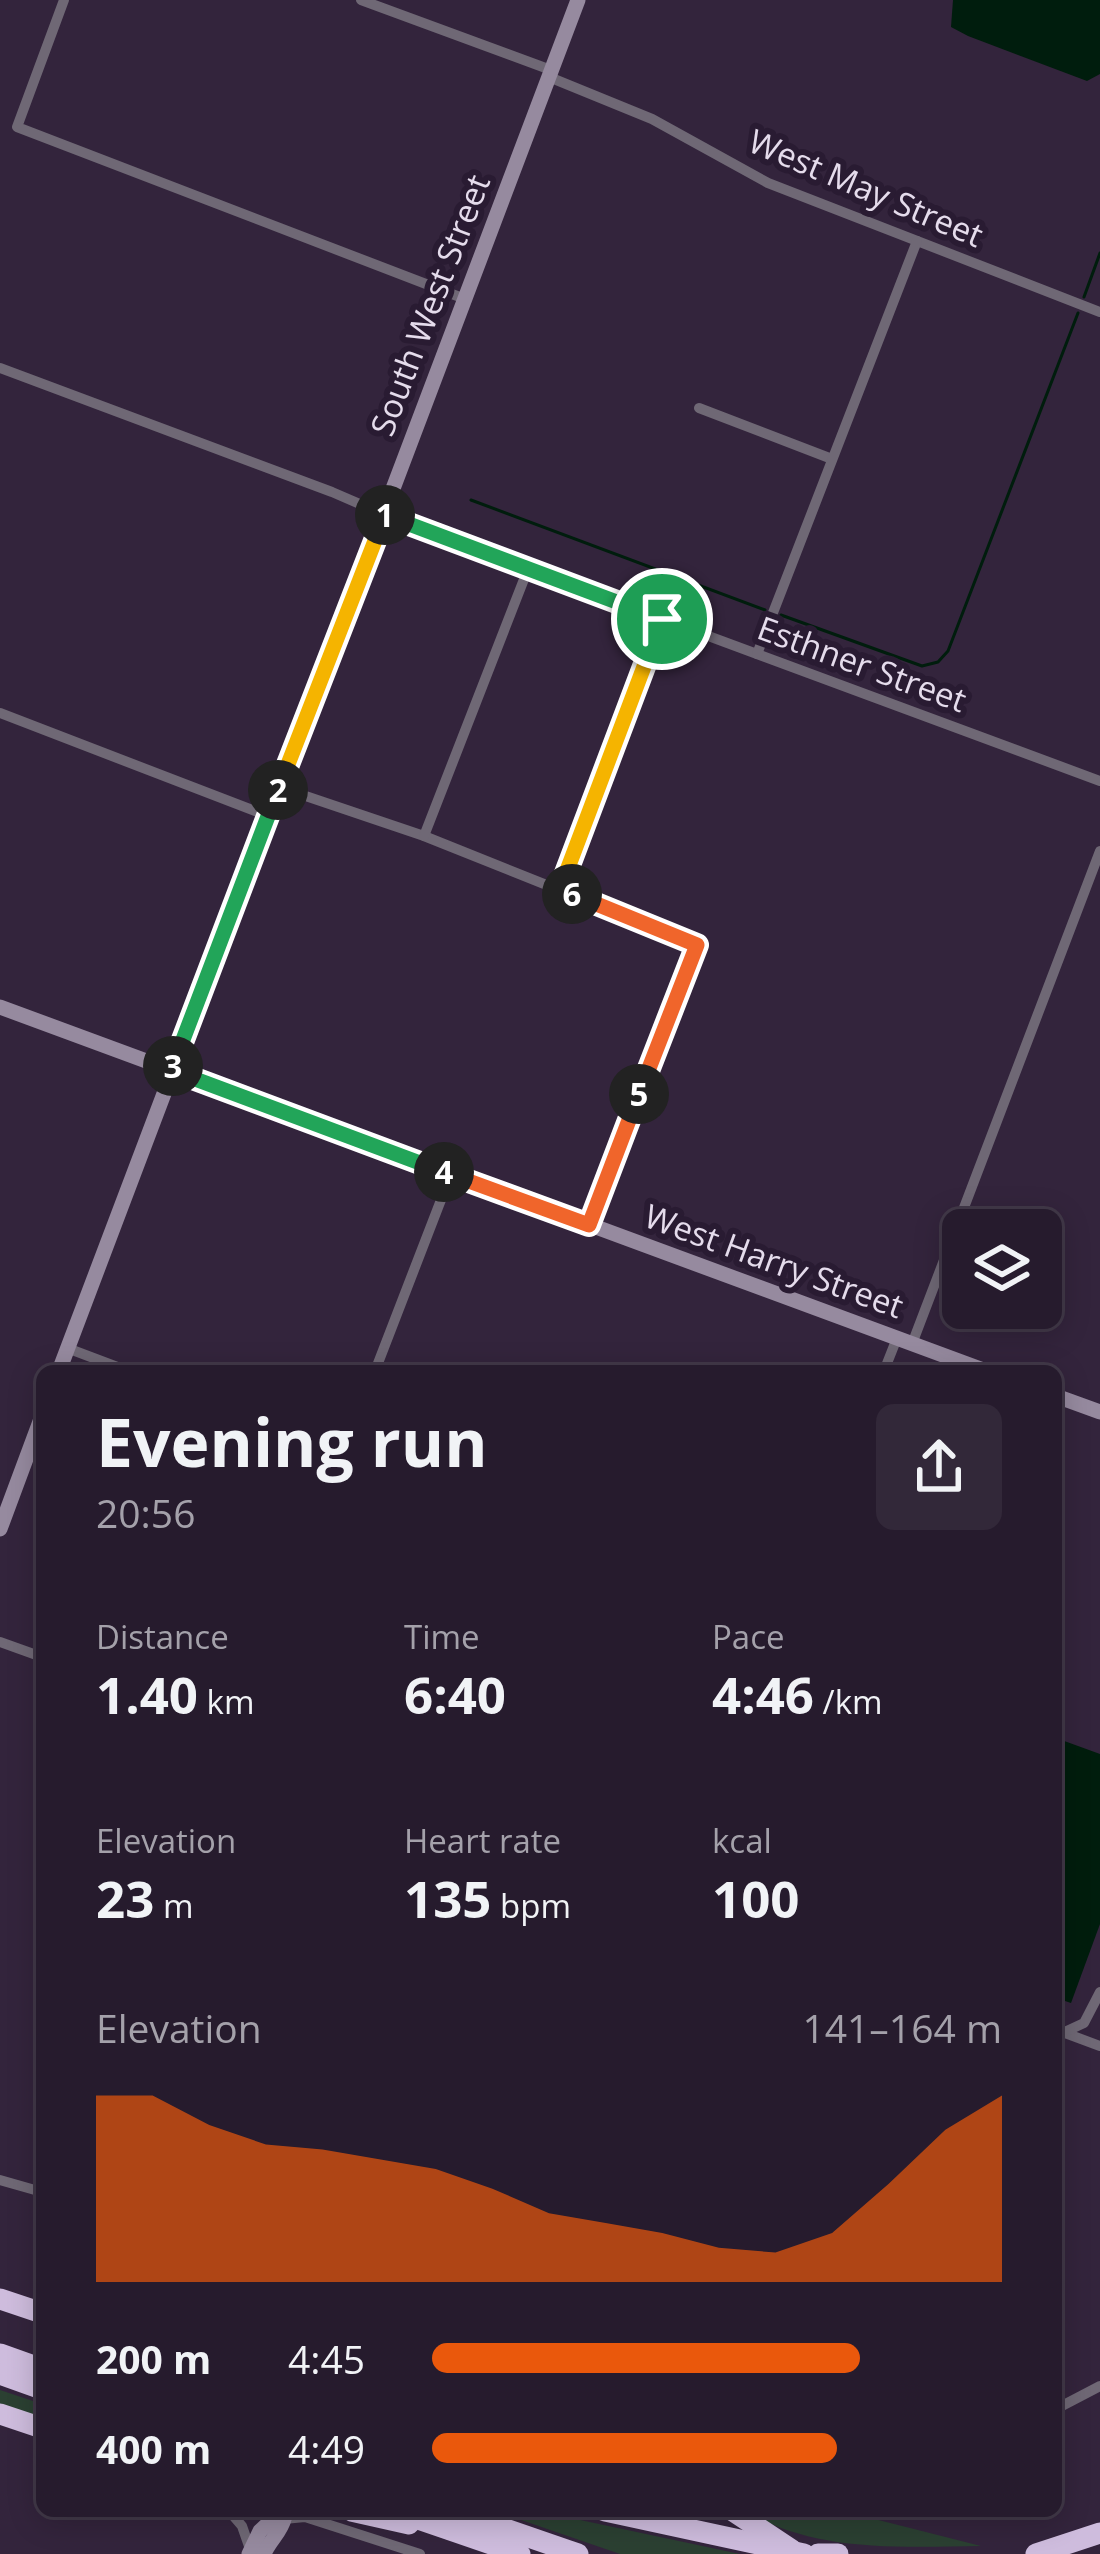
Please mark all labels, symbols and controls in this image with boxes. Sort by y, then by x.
street label: West May Street [742,118,990,257]
street label: South West Street [359,168,500,442]
pin: 1 [355,485,415,545]
text: 1 [376,492,394,537]
pin [611,568,713,670]
icon: arrive [629,586,695,652]
street label: Esthner Street [752,605,973,722]
pin: 2 [248,760,308,820]
text: 2 [269,767,287,812]
pin: 6 [542,864,602,924]
text: 6 [563,871,581,916]
pin: 3 [143,1036,203,1096]
text: 3 [164,1043,182,1088]
pin: 5 [609,1064,669,1124]
text: 5 [630,1071,648,1116]
pin: 4 [414,1142,474,1202]
text: 4 [435,1149,453,1194]
street label: West Harry Street [639,1193,910,1328]
map controls [942,1209,1062,1329]
button: layers [942,1209,1062,1329]
text: Evening run [96,1396,488,1486]
button: share [876,1404,1002,1530]
text: 20:56 [96,1486,195,1539]
text: Distance [96,1614,229,1659]
text: Time [404,1614,480,1659]
text: Pace [712,1614,785,1659]
text: 1.40 [96,1659,198,1729]
text: 6:40 [404,1659,506,1729]
text: 4:46 [712,1659,814,1729]
text: km [198,1679,255,1724]
text: /km [814,1679,883,1724]
text: Elevation [96,1818,236,1863]
text: Heart rate [404,1818,561,1863]
text: kcal [712,1818,772,1863]
text: 23 [96,1863,154,1933]
text: 135 [404,1863,491,1933]
text: 100 [712,1863,799,1933]
text: m [154,1883,193,1928]
text: bpm [491,1883,571,1928]
text: Elevation [96,2001,262,2054]
text: 141–164 m [802,2001,1002,2054]
text: 200 m [96,2332,211,2385]
text: 4:45 [288,2332,365,2385]
text: 400 m [96,2422,211,2475]
text: 4:49 [288,2422,365,2475]

